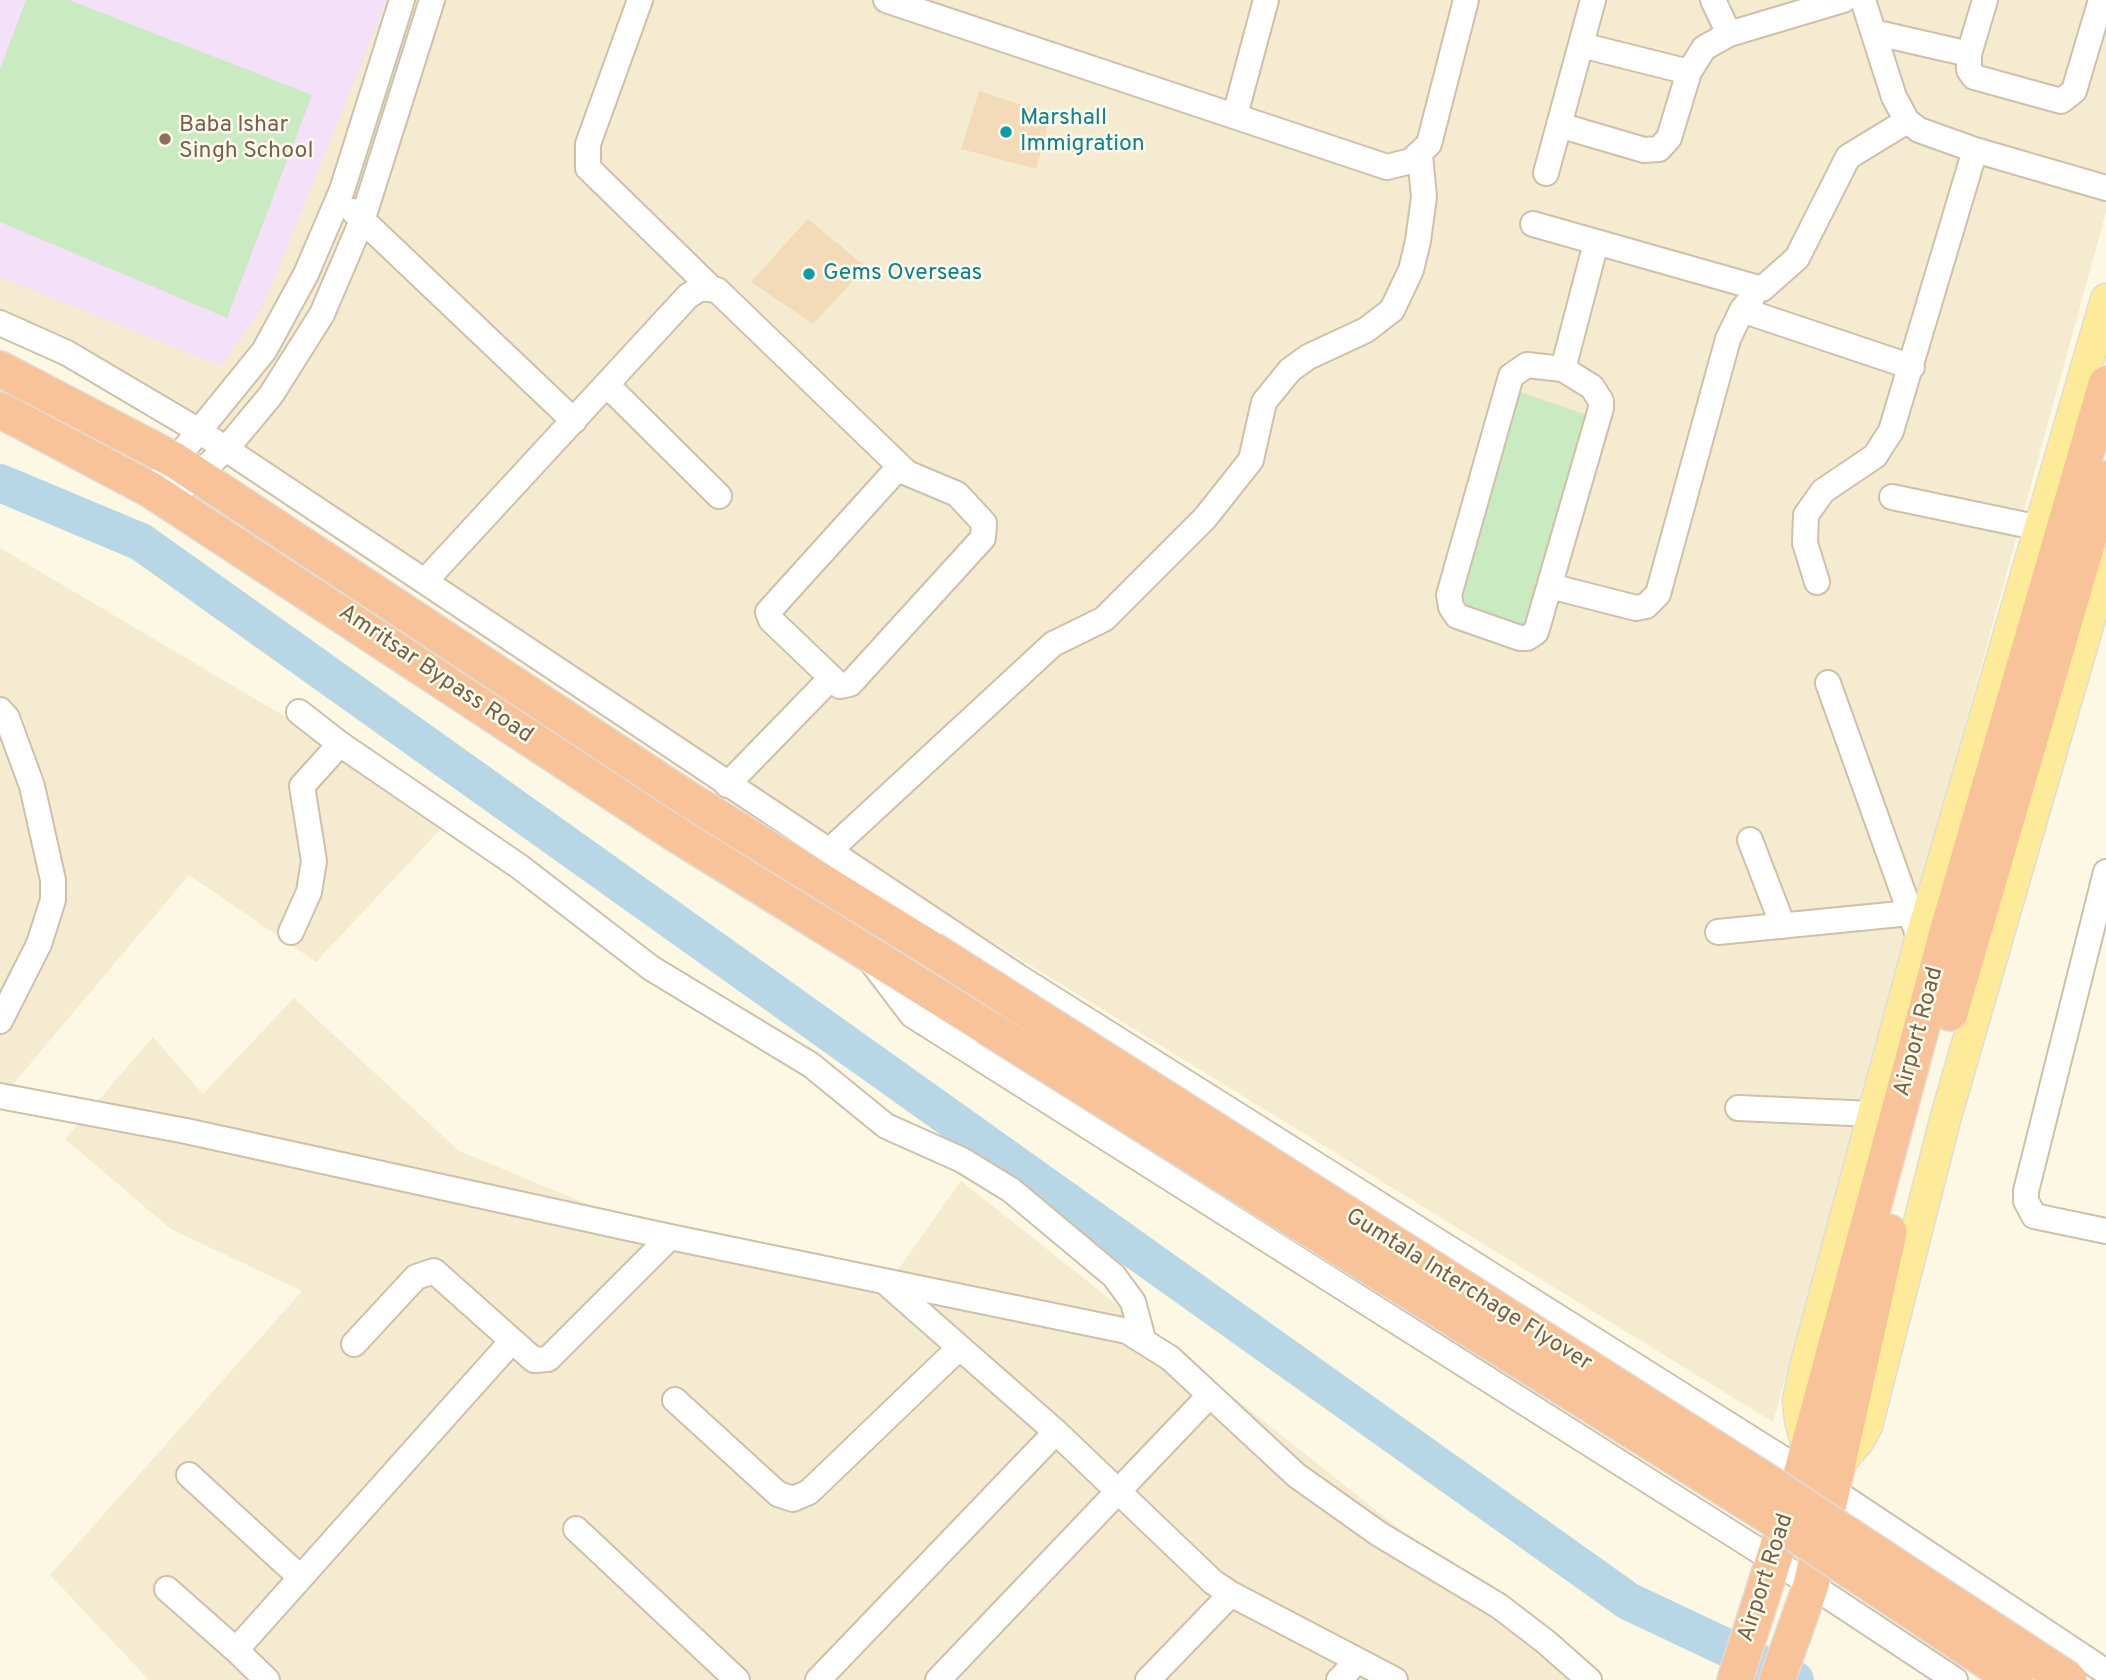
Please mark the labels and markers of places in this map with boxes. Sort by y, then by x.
place label: Marshall Immigration [1020,105,1145,159]
place label: Baba Ishar Singh School [179,112,313,166]
marker: Marshall Immigration [998,124,1014,140]
marker: Baba Ishar Singh School [157,131,173,147]
place label: Gems Overseas [823,260,982,288]
marker: Gems Overseas [801,266,817,282]

